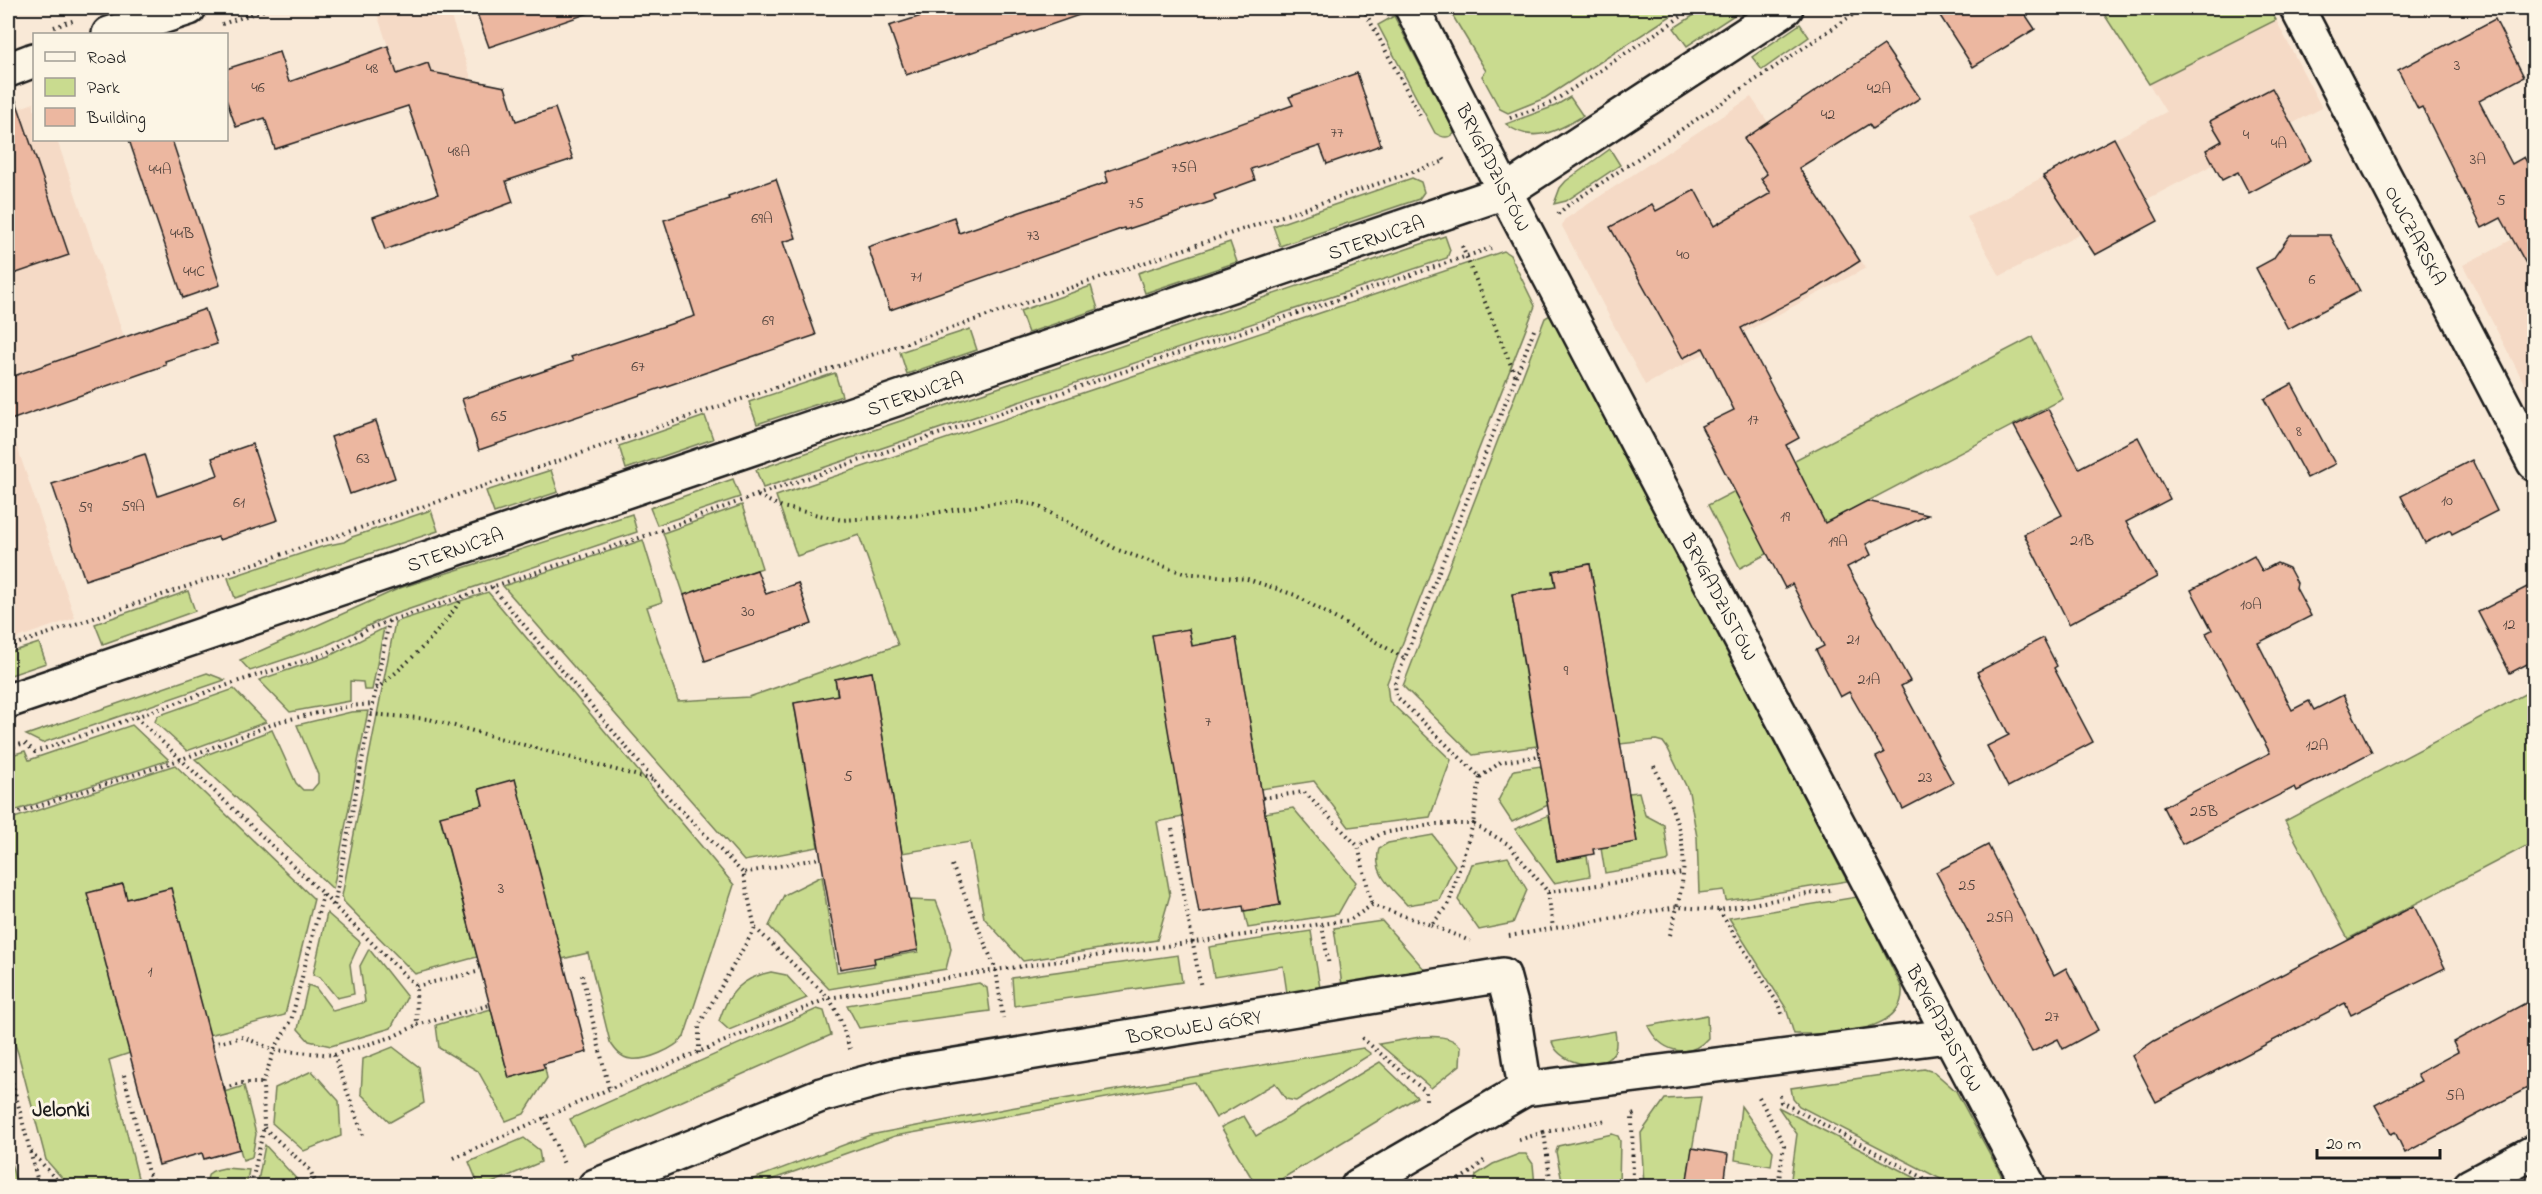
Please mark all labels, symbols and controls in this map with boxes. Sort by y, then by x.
legend [33,33,228,141]
text: Road [87,46,126,72]
house number: 3 [2454,54,2460,78]
house number: 48 [366,57,378,81]
text: Park [87,76,120,102]
house number: 46 [251,76,265,100]
house number: 42A [1867,77,1891,101]
street label: BRYGADZISTÓW [1447,98,1536,237]
house number: 42 [1821,103,1835,127]
text: Building [86,106,146,133]
house number: 77 [1330,121,1344,145]
house number: 4 [2243,123,2250,147]
house number: 4A [2271,132,2287,156]
house number: 48A [448,140,470,164]
house number: 3A [2470,148,2486,172]
house number: 75A [1171,156,1197,180]
house number: 44A [148,158,172,182]
street label: OWCZARSKA [2375,181,2452,291]
house number: 5 [2496,189,2506,213]
house number: 75 [1128,192,1144,216]
house number: 69A [751,207,773,231]
street label: STERNICZA [1325,209,1429,269]
house number: 44B [170,222,194,246]
house number: 73 [1026,224,1040,248]
house number: 40 [1676,243,1690,267]
house number: 44C [183,260,205,284]
house number: 71 [910,265,922,289]
house number: 6 [2308,268,2316,292]
house number: 69 [762,309,774,333]
house number: 67 [631,355,645,379]
street label: STERNICZA [864,365,968,425]
house number: 65 [491,405,507,429]
house number: 17 [1747,408,1759,432]
house number: 8 [2296,420,2302,444]
house number: 63 [356,447,370,471]
house number: 10 [2441,489,2453,513]
house number: 61 [233,491,245,515]
house number: 59A [121,495,145,519]
house number: 59 [78,496,92,520]
house number: 19 [1780,505,1790,529]
street label: STERNICZA [404,521,508,581]
street label: BRYGADZISTÓW [1672,529,1763,667]
house number: 21B [2070,529,2094,553]
house number: 19A [1828,530,1848,554]
house number: 10A [2240,593,2262,617]
house number: 30 [741,600,755,624]
house number: 12 [2502,613,2516,637]
house number: 21 [1846,628,1860,652]
house number: 9 [1564,659,1569,683]
house number: 21A [1858,668,1881,692]
house number: 7 [1205,710,1212,734]
house number: 12A [2306,734,2329,758]
house number: 5 [843,765,853,789]
house number: 23 [1918,766,1932,790]
house number: 25B [2190,800,2218,824]
house number: 25 [1958,874,1976,898]
house number: 3 [498,877,504,901]
house number: 25A [1987,906,2014,930]
house number: 1 [147,960,153,984]
street label: BRYGADZISTÓW [1897,960,1988,1098]
street label: BOROWEJ GÓRY [1124,1003,1264,1054]
house number: 27 [2045,1005,2060,1029]
house number: 5A [2445,1084,2465,1108]
district label: Jelonki [32,1096,90,1126]
scale bar [2317,1122,2440,1160]
text: 20 m [2326,1132,2361,1158]

